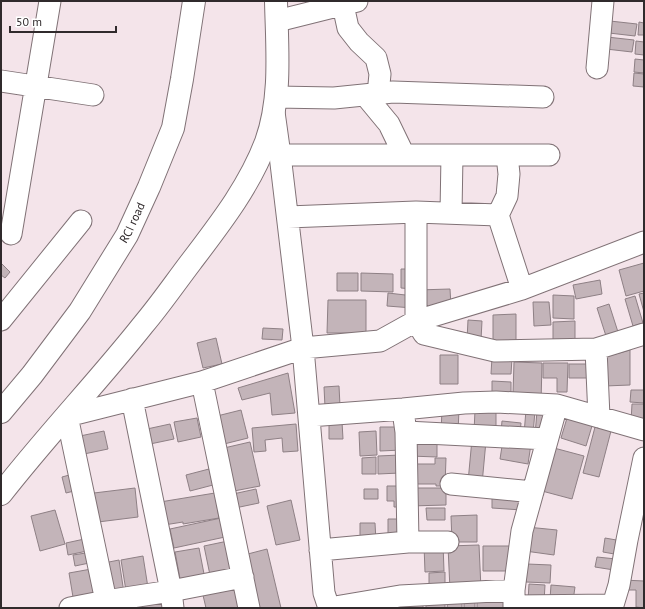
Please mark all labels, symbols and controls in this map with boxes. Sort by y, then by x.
scale bar [10,8,116,34]
text: 50 m [16,14,42,29]
street label: RCI road [116,200,148,246]

